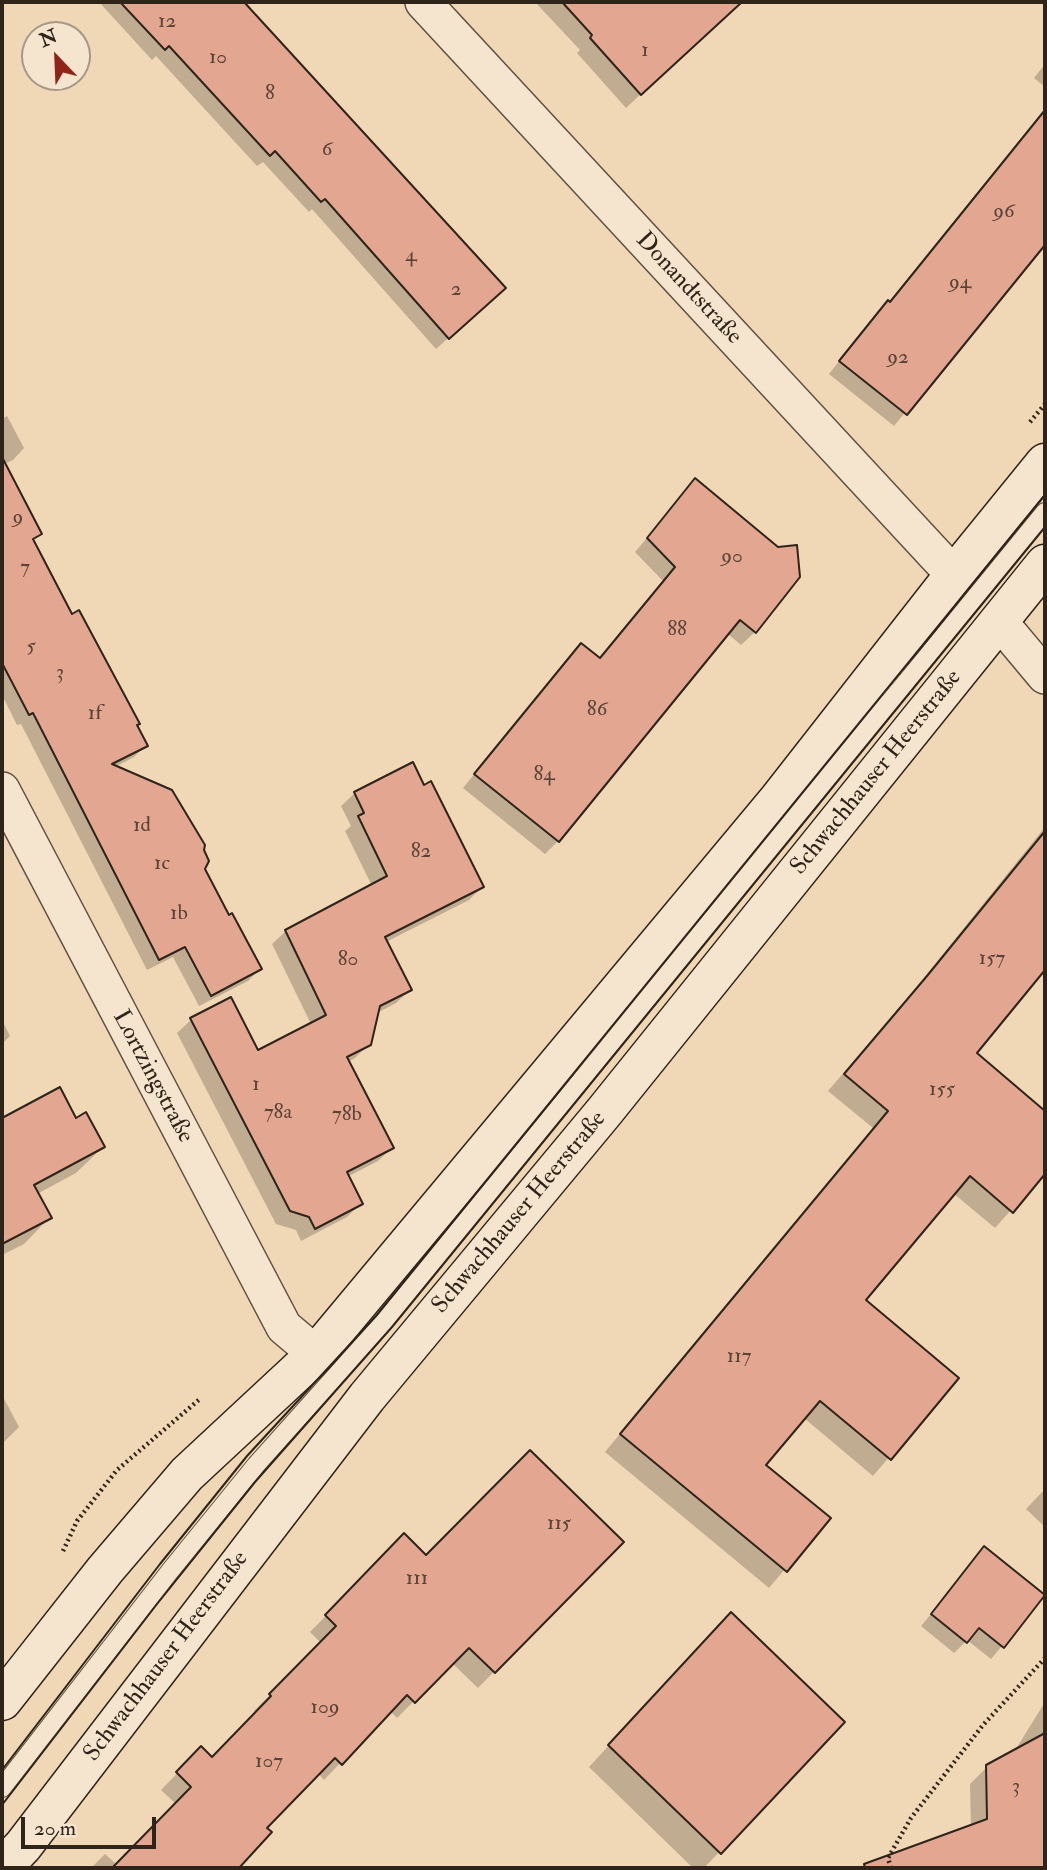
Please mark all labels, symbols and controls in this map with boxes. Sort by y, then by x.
house number: 12 [158,9,176,35]
north arrow [21,21,91,91]
text: N [36,24,61,53]
house number: 1 [641,38,649,64]
house number: 10 [209,45,227,71]
house number: 8 [265,81,275,107]
house number: 6 [322,137,332,163]
house number: 96 [993,199,1015,225]
street label: Donandtstraße [629,227,747,351]
house number: 4 [405,243,417,269]
house number: 94 [949,270,971,296]
house number: 2 [451,277,461,303]
house number: 92 [887,345,909,371]
house number: 9 [13,505,23,531]
house number: 90 [721,544,743,570]
house number: 7 [20,555,30,581]
house number: 88 [667,617,687,643]
house number: 5 [26,634,36,660]
house number: 3 [56,660,64,686]
street label: Schwachhauser Heerstraße [785,665,969,881]
house number: 86 [587,697,607,723]
house number: 1f [88,701,102,727]
house number: 84 [533,762,555,788]
house number: 1d [133,813,151,839]
house number: 82 [411,839,431,865]
house number: 1c [154,851,170,877]
house number: 1b [170,901,188,927]
house number: 157 [979,946,1005,972]
house number: 80 [338,947,358,973]
street label: Lortzingstraße [105,1006,199,1148]
house number: 1 [252,1072,260,1098]
house number: 155 [929,1077,955,1103]
house number: 78a [264,1100,292,1126]
house number: 78b [332,1102,362,1128]
street label: Schwachhauser Heerstraße [427,1106,613,1320]
house number: 117 [727,1344,751,1370]
house number: 115 [547,1511,571,1537]
street label: Schwachhauser Heerstraße [79,1546,255,1768]
house number: 111 [406,1566,428,1592]
house number: 109 [311,1695,339,1721]
house number: 107 [255,1749,283,1775]
house number: 3 [1012,1774,1020,1800]
scale bar [24,1804,159,1848]
text: 20 m [34,1815,76,1842]

